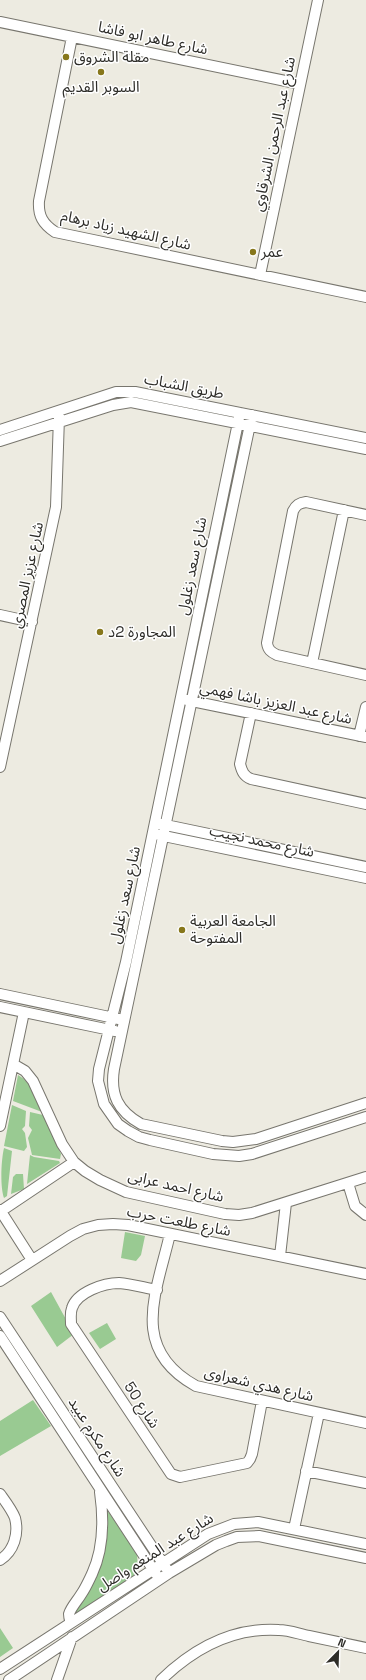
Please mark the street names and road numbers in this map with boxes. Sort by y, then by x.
street label: شارع طاهر ابو فاشا [96,17,210,61]
street label: شارع عبد الرحمن الشرقاوي [248,55,302,214]
street label: شارع الشهيد زياد برهام [59,205,193,257]
street label: طريق الشباب [142,368,226,404]
street label: شارع سعد زغلول [173,515,213,617]
street label: شارع عزيز المصري [6,520,50,630]
street label: شارع عبد العزيز باشا فهمي [198,677,354,731]
street label: شارع محمد نجيب [207,820,316,864]
street label: شارع سعد زغلول [105,844,147,946]
street label: شارع احمد عرابى [126,1165,226,1209]
street label: شارع طلعت حرب [125,1201,233,1243]
street label: شارع هدي شعراوى [202,1362,316,1408]
street label: شارع 50 [118,1378,165,1433]
street label: شارع مكرم عبيد [62,1393,130,1482]
street label: شارع عبد المنعم واصل [93,1508,218,1598]

